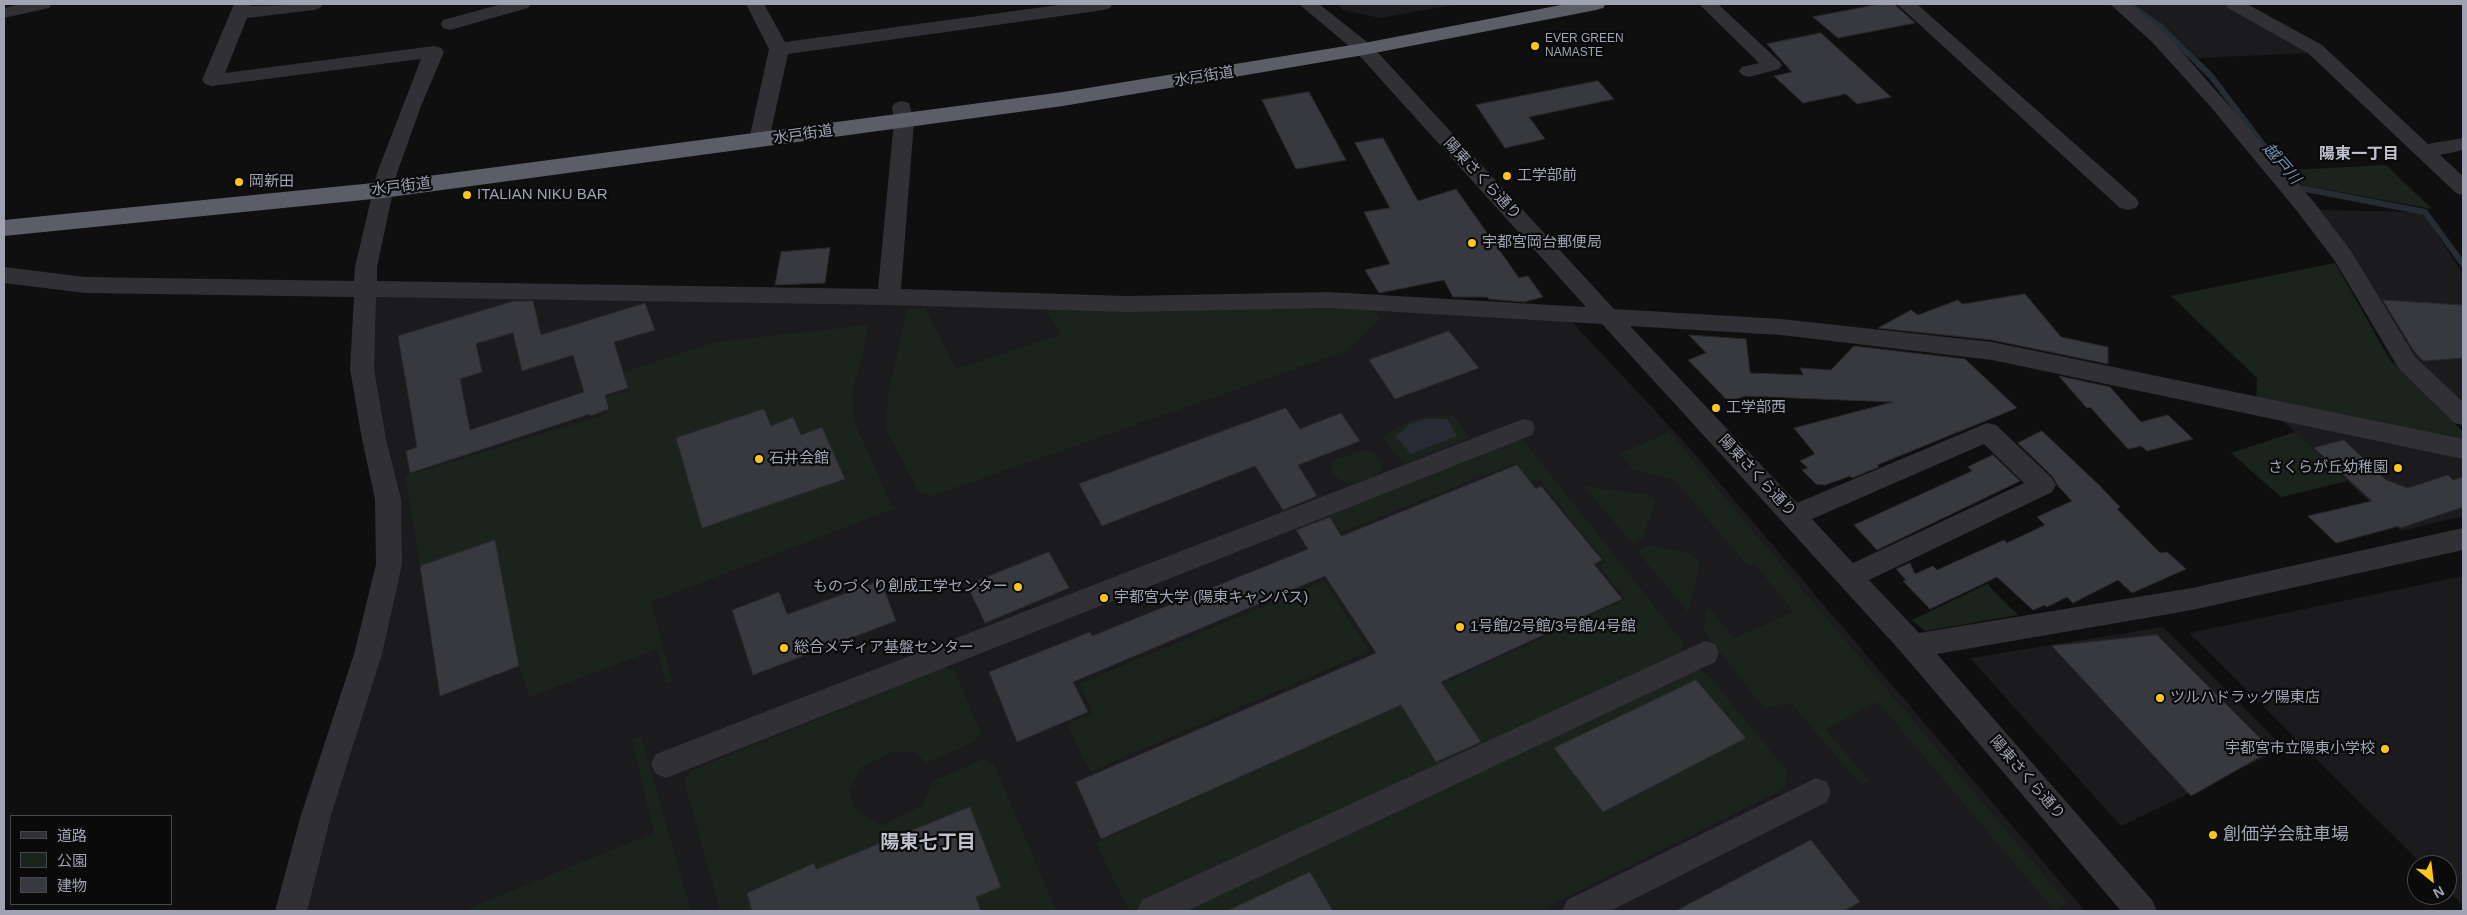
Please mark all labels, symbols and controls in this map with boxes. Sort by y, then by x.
place label: EVER GREEN NAMASTE [1545,32,1624,60]
marker: EVER GREEN NAMASTE [1529,40,1541,52]
street label: 水戸街道 [1173,63,1235,91]
street label: 水戸街道 [772,122,834,148]
street label: 陽東さくら通り [1440,134,1524,224]
water label: 越戸川 [2258,140,2304,188]
district label: 陽東一丁目 [2319,145,2399,165]
place label: 工学部前 [1517,167,1577,185]
marker: 工学部前 [1501,170,1513,182]
place label: 岡新田 [249,173,294,191]
street label: 水戸街道 [370,174,432,200]
marker: 岡新田 [233,176,245,188]
place label: ITALIAN NIKU BAR [477,186,608,204]
marker: ITALIAN NIKU BAR [461,189,473,201]
place label: 宇都宮岡台郵便局 [1482,234,1602,252]
marker: 宇都宮岡台郵便局 [1466,237,1478,249]
place label: 工学部西 [1726,399,1786,417]
marker: 工学部西 [1710,402,1722,414]
street label: 陽東さくら通り [1715,431,1799,521]
place label: 石井会館 [769,450,829,468]
marker: 石井会館 [753,453,765,465]
place label: さくらが丘幼稚園 [2268,459,2388,477]
marker: さくらが丘幼稚園 [2392,462,2404,474]
place label: ものづくり創成工学センター [813,578,1008,596]
marker: ものづくり創成工学センター [1012,581,1024,593]
place label: 宇都宮大学 (陽東キャンパス) [1114,589,1308,607]
marker: 宇都宮大学 (陽東キャンパス) [1098,592,1110,604]
place label: 1号館/2号館/3号館/4号館 [1470,618,1636,636]
marker: 1号館/2号館/3号館/4号館 [1454,621,1466,633]
place label: 総合メディア基盤センター [794,639,974,657]
marker: 総合メディア基盤センター [778,642,790,654]
place label: ツルハドラッグ陽東店 [2170,689,2320,707]
marker: ツルハドラッグ陽東店 [2154,692,2166,704]
street label: 陽東さくら通り [1986,732,2068,824]
place label: 宇都宮市立陽東小学校 [2225,740,2375,758]
marker: 宇都宮市立陽東小学校 [2379,743,2391,755]
legend [10,815,172,905]
place label: 創価学会駐車場 [2223,824,2349,846]
text: 道路 [57,827,87,844]
marker: 創価学会駐車場 [2207,829,2219,841]
district label: 陽東七丁目 [881,832,975,854]
text: 公園 [57,852,87,869]
north arrow [2407,855,2457,905]
text: 建物 [57,877,87,894]
text: N [2430,883,2447,902]

